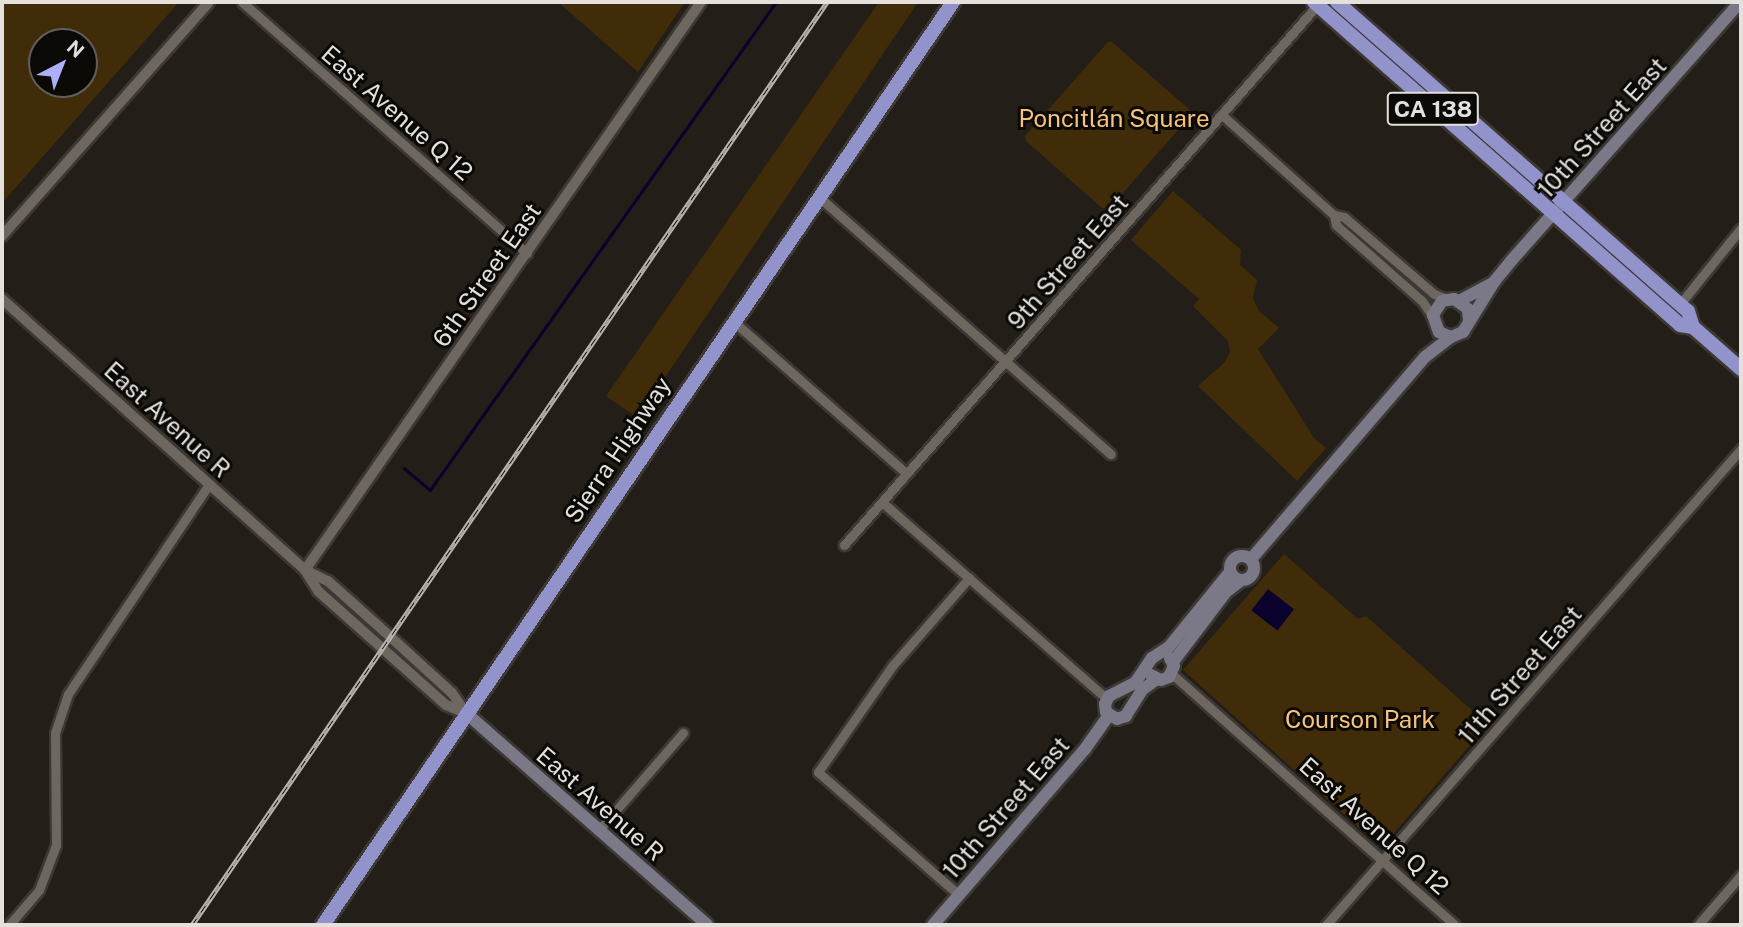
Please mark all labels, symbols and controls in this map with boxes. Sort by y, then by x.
north arrow [28,28,98,98]
text: N [63,36,89,62]
street label: East Avenue Q 12 [315,39,479,187]
street label: 10th Street East [1532,52,1672,204]
road number: CA 138 [1386,90,1480,128]
park label: Poncitlán Square [1018,105,1210,133]
street label: 9th Street East [1002,189,1134,335]
street label: 6th Street East [427,198,547,352]
street label: East Avenue R [98,356,236,484]
street label: Sierra Highway [559,372,677,528]
street label: 11th Street East [1452,600,1588,750]
park label: Courson Park [1285,706,1435,734]
street label: 10th Street East [937,731,1075,885]
street label: East Avenue R [530,741,670,867]
street label: East Avenue Q 12 [1293,751,1455,901]

